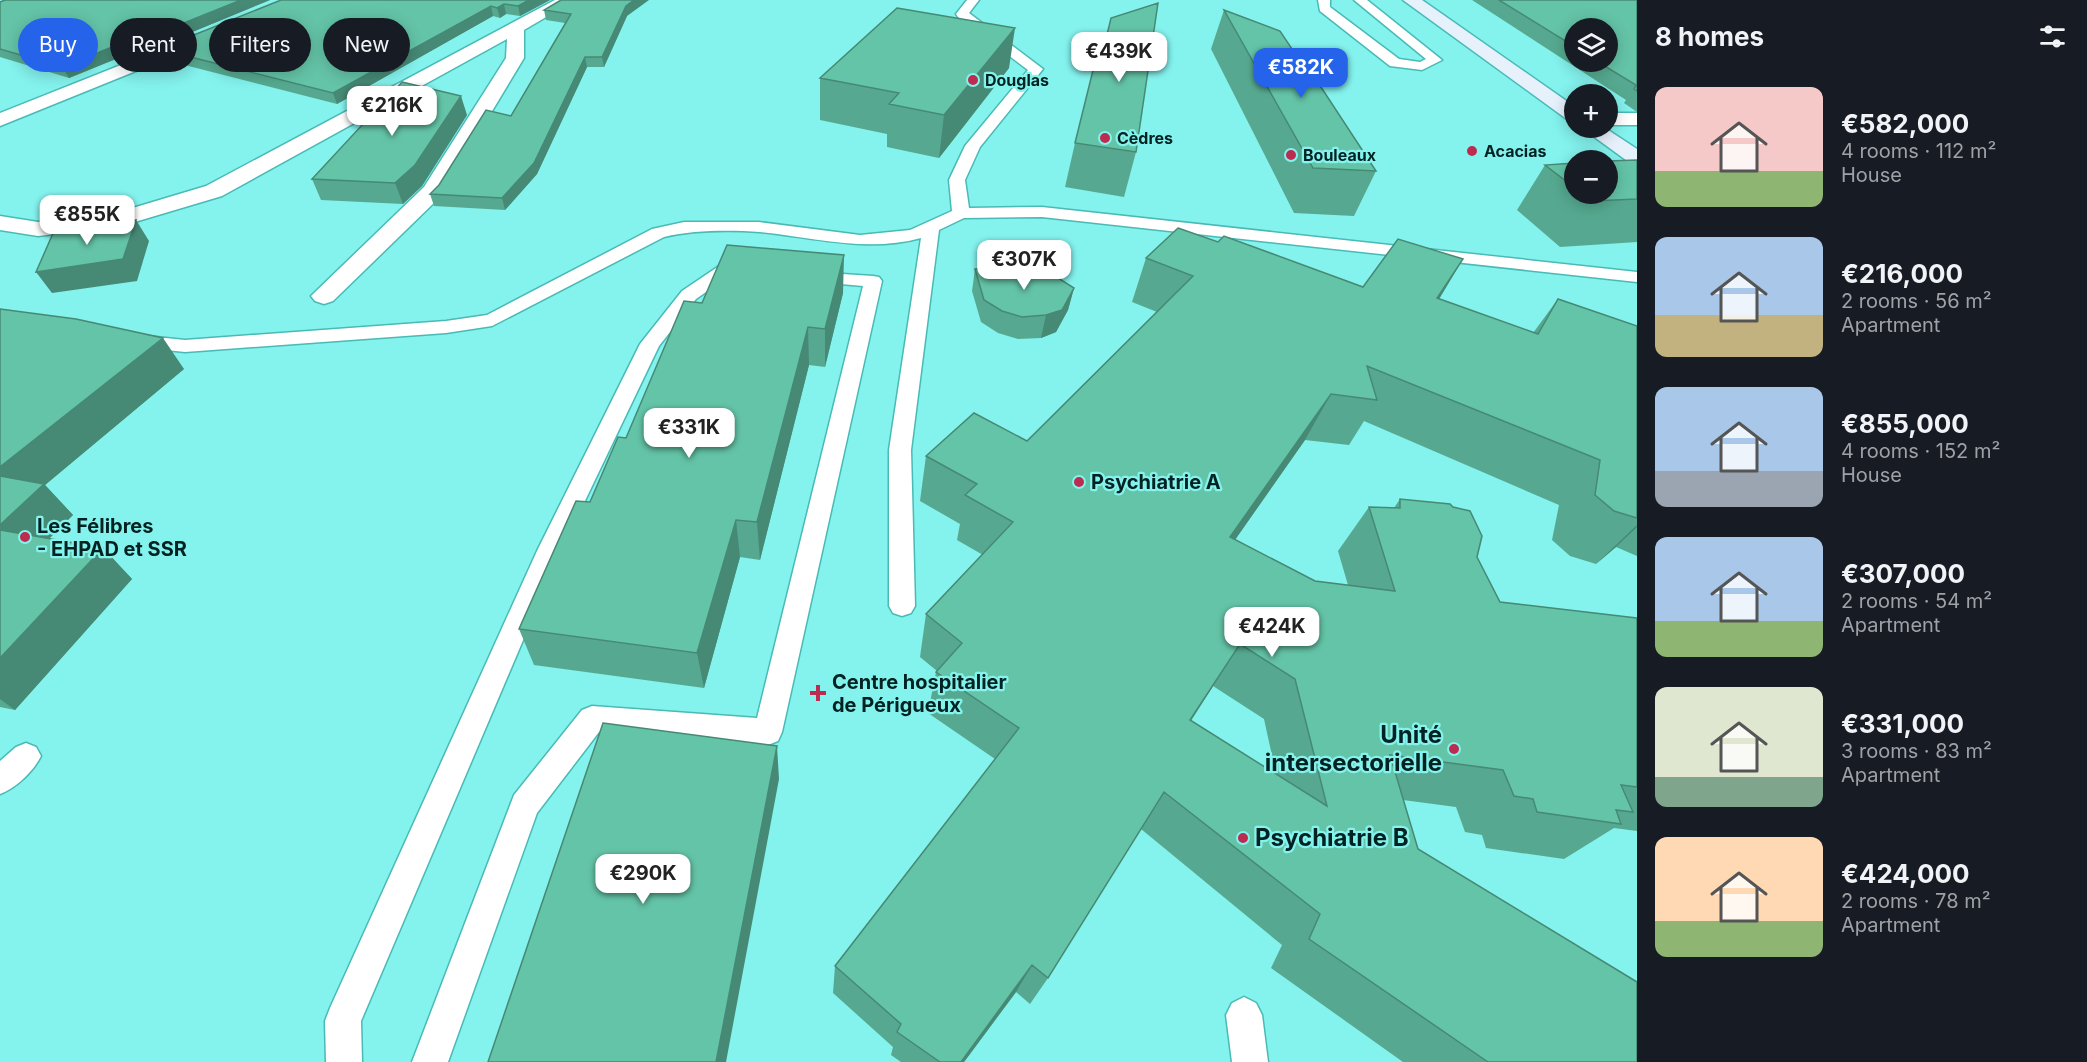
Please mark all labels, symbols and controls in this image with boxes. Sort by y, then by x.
chip: Buy [18,18,98,72]
chip: Rent [110,18,197,72]
chip: Filters [209,18,311,72]
chip: New [323,18,410,72]
map controls [1564,18,1618,204]
button: layers [1564,18,1618,72]
icon: filters [2036,20,2069,53]
text: 8 homes [1655,21,1764,52]
pin: €439K [1077,32,1161,83]
text: €439K [1085,39,1153,63]
pin: €582K [1259,48,1343,99]
text: €582K [1268,55,1334,79]
place label: Douglas [985,70,1049,90]
marker: Douglas [966,73,980,87]
button: + [1564,84,1618,138]
pin: €216K [350,86,434,137]
text: €216K [361,93,423,117]
text: €582,000 [1841,108,1969,139]
icon: home [1703,111,1775,183]
place label: Cèdres [1117,128,1173,148]
marker: Cèdres [1098,131,1112,145]
text: 4 rooms · 112 m² [1841,139,1996,163]
place label: Acacias [1484,141,1546,161]
marker: Acacias [1465,144,1479,158]
place label: Bouleaux [1303,145,1376,165]
marker: Bouleaux [1284,148,1298,162]
button: − [1564,150,1618,204]
text: House [1841,163,1902,187]
pin: €855K [45,195,129,246]
text: €855K [54,202,120,226]
pin: €307K [982,240,1066,291]
text: €307K [991,247,1057,271]
text: €216,000 [1841,258,1963,289]
icon: home [1703,261,1775,333]
text: 2 rooms · 56 m² [1841,289,1992,313]
text: Apartment [1841,313,1940,337]
pin: €331K [647,408,731,459]
text: €855,000 [1841,408,1969,439]
icon: home [1703,411,1775,483]
text: €331K [658,415,720,439]
text: 4 rooms · 152 m² [1841,439,2000,463]
text: House [1841,463,1902,487]
place label: Psychiatrie A [1091,470,1221,494]
marker: Psychiatrie A [1072,475,1086,489]
place label: Les Félibres - EHPAD et SSR [37,514,187,561]
marker: Les Félibres - EHPAD et SSR [18,530,32,544]
text: €307,000 [1841,558,1965,589]
icon: home [1703,561,1775,633]
text: 2 rooms · 54 m² [1841,589,1992,613]
pin: €424K [1230,607,1314,658]
text: Apartment [1841,613,1940,637]
text: €424K [1238,614,1306,638]
place label: Centre hospitalier de Périgueux [832,670,1007,717]
marker: Centre hospitalier de Périgueux [809,684,827,702]
text: €331,000 [1841,708,1964,739]
icon: home [1703,711,1775,783]
place label: Unité intersectorielle [1265,720,1442,777]
text: 3 rooms · 83 m² [1841,739,1992,763]
marker: Unité intersectorielle [1447,742,1461,756]
text: Apartment [1841,763,1940,787]
place label: Psychiatrie B [1255,823,1409,852]
marker: Psychiatrie B [1236,831,1250,845]
pin: €290K [601,854,685,905]
text: €424,000 [1841,858,1970,889]
text: €290K [609,861,677,885]
icon: home [1703,861,1775,933]
text: 2 rooms · 78 m² [1841,889,1990,913]
text: Apartment [1841,913,1940,937]

